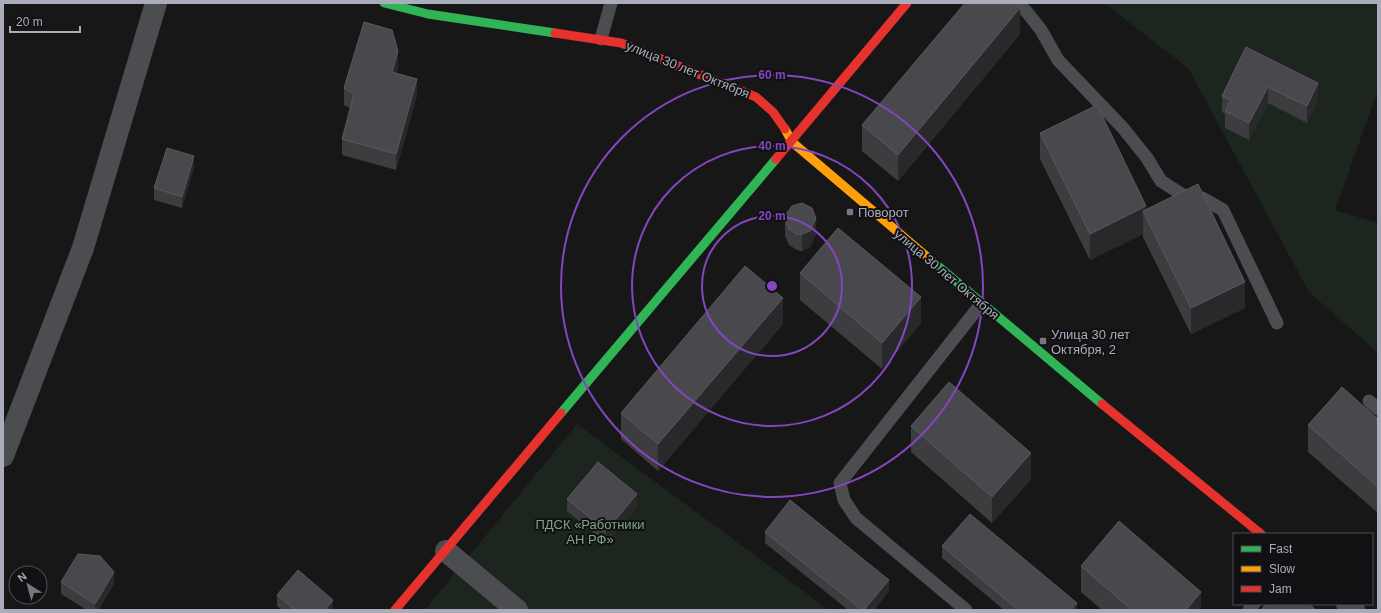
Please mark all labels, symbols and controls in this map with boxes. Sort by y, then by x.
scale bar [10,8,80,34]
text: 20 m [16,15,43,29]
street label: улица 30 лет Октября [624,38,752,101]
text: 60 m [758,68,786,82]
text: 40 m [758,139,786,153]
place label: Поворот [858,205,909,220]
marker: Поворот [845,207,855,217]
text: 20 m [758,209,786,223]
street label: улица 30 лет Октября [891,226,1002,323]
centre of rings [765,279,779,293]
place label: Улица 30 лет Октября, 2 [1051,327,1130,357]
marker: Улица 30 лет Октября, 2 [1038,336,1048,346]
park label: ПДСК «Работники АН РФ» [535,517,645,547]
legend [1233,533,1373,605]
text: Fast [1269,542,1293,556]
text: Slow [1269,562,1295,576]
north arrow [8,565,48,605]
text: N [15,570,29,584]
text: Jam [1269,582,1292,596]

